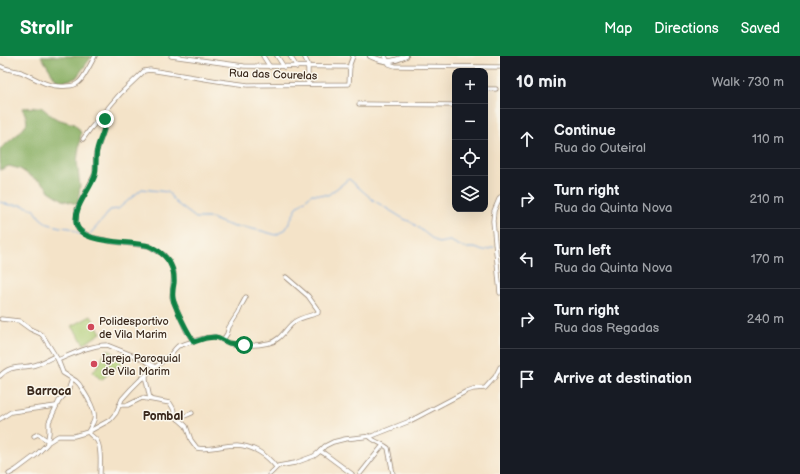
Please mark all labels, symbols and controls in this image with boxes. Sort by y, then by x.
text: Strollr [20,17,73,40]
text: Map [604,20,632,37]
text: Directions [654,20,719,37]
text: Saved [741,20,780,37]
street label: Rua das Courelas [229,66,318,83]
map controls [452,68,488,212]
button: + [452,68,488,104]
text: 10 min [516,72,567,92]
text: Walk · 730 m [712,74,784,90]
button: − [452,104,488,140]
route end [96,110,114,128]
text: Continue [554,121,616,140]
icon: ahead [516,128,538,150]
text: 110 m [752,131,784,147]
button: locate [452,140,488,176]
text: Rua do Outeiral [554,140,646,156]
button: layers [452,176,488,212]
text: Turn right [554,181,619,200]
icon: right [516,188,538,210]
text: 210 m [750,191,784,207]
text: Rua da Quinta Nova [554,200,672,216]
text: Turn left [554,241,611,260]
icon: left [516,248,538,270]
text: 170 m [751,251,784,267]
text: Rua da Quinta Nova [554,260,672,276]
text: Turn right [554,301,619,320]
icon: right [516,308,538,330]
text: 240 m [747,311,784,327]
place label: Polidesportivo de Vila Marim [99,315,169,341]
text: Rua das Regadas [554,320,659,336]
marker: Polidesportivo de Vila Marim [86,322,96,332]
route start [235,336,253,354]
place label: Igreja Paroquial de Vila Marim [102,352,180,378]
marker: Igreja Paroquial de Vila Marim [89,359,99,369]
icon: arrive [516,368,538,390]
text: Arrive at destination [554,369,692,388]
district label: Barroca [27,384,72,399]
district label: Pombal [143,409,183,424]

